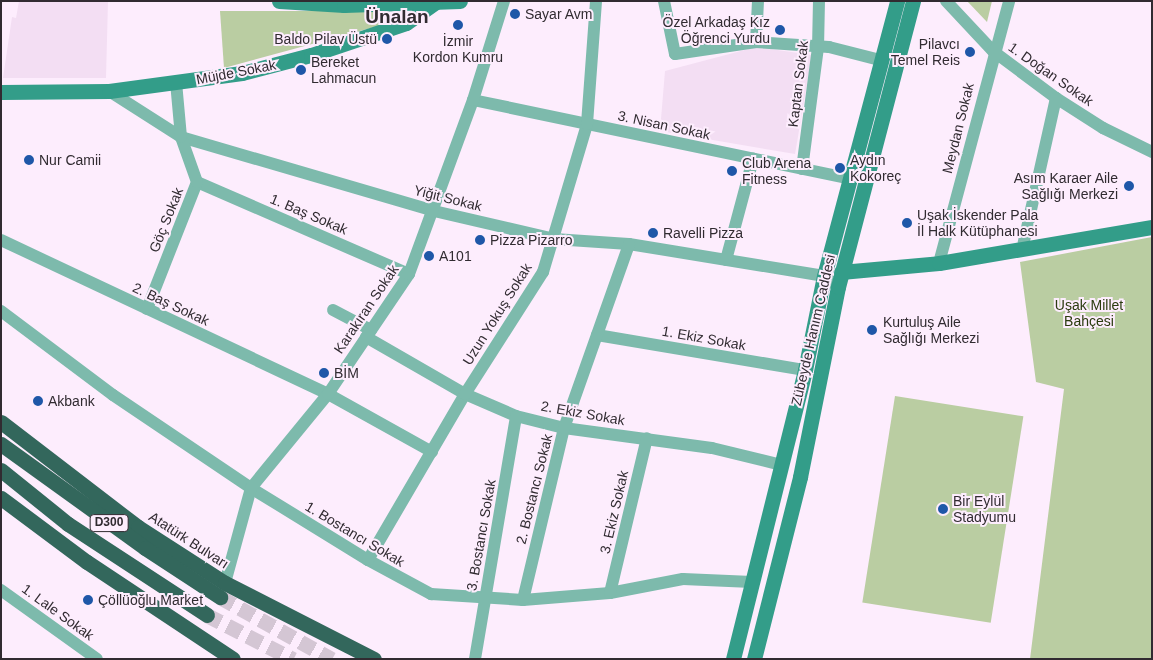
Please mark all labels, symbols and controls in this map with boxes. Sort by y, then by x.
district label: Ünalan [365,6,429,28]
place label: Sayar Avm [525,6,593,22]
marker: Sayar Avm [509,8,521,20]
place label: Özel Arkadaş Kız Öğrenci Yurdu [662,14,770,46]
marker: İzmir Kordon Kumru [452,19,464,31]
marker: Özel Arkadaş Kız Öğrenci Yurdu [774,24,786,36]
place label: Baldo Pilav Üstü [274,31,377,47]
marker: Baldo Pilav Üstü [381,33,393,45]
place label: İzmir Kordon Kumru [413,33,503,65]
place label: Pilavcı Temel Reis [891,36,960,68]
street label: 1. Doğan Sokak [1005,39,1097,109]
street label: Kaptan Sokak [784,40,812,128]
marker: Pilavcı Temel Reis [964,46,976,58]
place label: Bereket Lahmacun [311,54,376,86]
street label: Müjde Sokak [195,56,277,88]
marker: Bereket Lahmacun [295,64,307,76]
street label: Meydan Sokak [939,81,977,175]
street label: 3. Nisan Sokak [616,107,712,143]
place label: Nur Camii [39,152,101,168]
place label: Aydın Kokoreç [850,152,901,184]
marker: Nur Camii [23,154,35,166]
place label: Club Arena Fitness [742,155,812,188]
marker: Aydın Kokoreç [834,162,846,174]
marker: Club Arena Fitness [726,165,738,177]
place label: Asım Karaer Aile Sağlığı Merkezi [1013,170,1118,202]
marker: Asım Karaer Aile Sağlığı Merkezi [1122,179,1136,193]
street label: Yiğit Sokak [412,181,484,215]
street label: Göç Sokak [145,185,187,255]
street label: 1. Baş Sokak [268,190,350,238]
place label: Uşak İskender Pala İl Halk Kütüphanesi [917,207,1038,240]
marker: Uşak İskender Pala İl Halk Kütüphanesi [901,217,913,229]
place label: Ravelli Pizza [663,225,743,241]
marker: Ravelli Pizza [647,227,659,239]
place label: Pizza Pizarro [490,232,572,248]
marker: Pizza Pizarro [474,234,486,246]
place label: A101 [439,248,472,264]
marker: A101 [423,250,435,262]
street label: Zübeyde Hanım Caddesi [787,253,839,407]
street label: Uzun Yokuş Sokak [459,260,535,368]
street label: Karakıran Sokak [330,261,402,357]
street label: 2. Baş Sokak [130,279,212,329]
park label: Uşak Millet Bahçesi [1055,297,1123,330]
place label: Kurtuluş Aile Sağlığı Merkezi [883,314,979,347]
street label: 1. Ekiz Sokak [661,322,747,354]
marker: Kurtuluş Aile Sağlığı Merkezi [865,323,879,337]
place label: BİM [334,365,359,381]
marker: BİM [318,367,330,379]
place label: Akbank [48,393,95,409]
marker: Akbank [32,395,44,407]
street label: 2. Ekiz Sokak [540,397,626,429]
street label: 2. Bostancı Sokak [512,432,556,546]
street label: 3. Ekiz Sokak [596,469,632,555]
street label: 3. Bostancı Sokak [463,478,499,592]
place label: Bir Eylül Stadyumu [953,493,1016,526]
street label: 1. Bostancı Sokak [302,498,408,570]
marker: Bir Eylül Stadyumu [937,503,949,515]
street label: Atatürk Bulvarı [146,508,232,572]
road number: D300 [89,514,129,532]
street label: 1. Lale Sokak [19,580,97,644]
place label: Çöllüoğlu Market [98,592,203,608]
marker: Çöllüoğlu Market [82,594,94,606]

